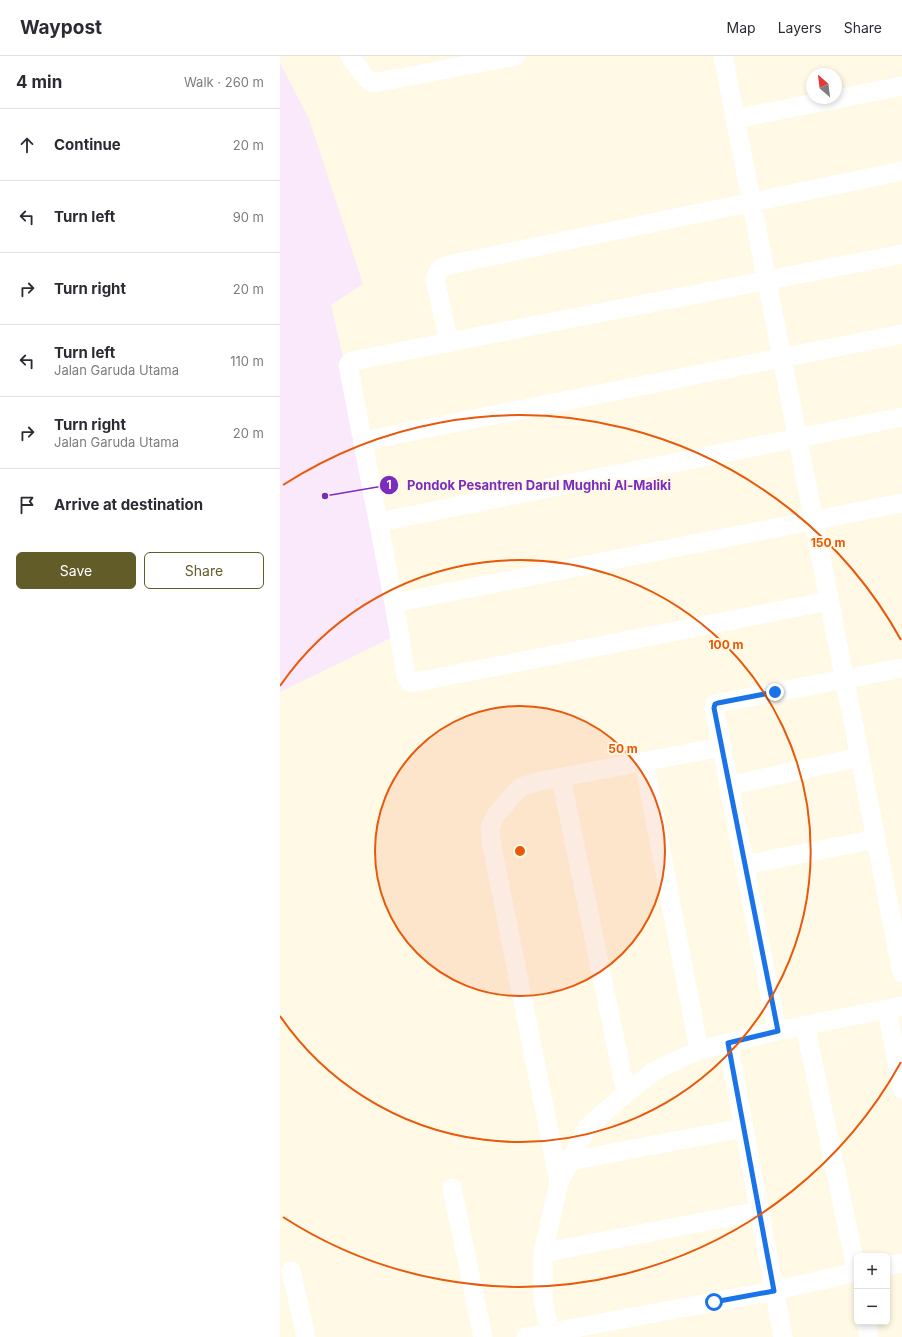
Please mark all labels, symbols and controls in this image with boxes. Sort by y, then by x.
text: Waypost [20,16,102,39]
text: Map [727,19,756,36]
text: Layers [778,19,822,36]
text: Share [844,19,882,36]
north arrow [806,68,842,104]
text: 4 min [16,72,62,92]
text: Walk · 260 m [184,74,264,90]
icon: ahead [16,134,38,156]
text: Continue [54,135,121,154]
text: 20 m [233,137,264,153]
icon: left [16,206,38,228]
text: Turn left [54,207,115,226]
text: 90 m [233,209,264,225]
icon: right [16,278,38,300]
text: Turn right [54,279,126,298]
text: 20 m [233,281,264,297]
text: Turn left [54,343,115,362]
icon: left [16,350,38,372]
text: 110 m [230,353,264,369]
text: Jalan Garuda Utama [54,362,179,378]
text: Turn right [54,415,126,434]
icon: right [16,422,38,444]
text: 20 m [233,425,264,441]
text: Jalan Garuda Utama [54,434,179,450]
callout: Pondok Pesantren Darul Mughni Al-Maliki [379,473,679,498]
text: 1 [386,477,392,492]
text: Pondok Pesantren Darul Mughni Al-Maliki [407,477,671,493]
icon: arrive [16,494,38,516]
text: Arrive at destination [54,495,203,514]
text: 150 m [811,535,845,550]
button: Save [16,552,136,589]
button: Share [144,552,264,589]
text: 100 m [708,637,744,652]
route end [766,683,784,701]
text: 50 m [608,741,638,756]
centre of rings [513,844,527,858]
map controls [854,1253,890,1325]
button: + [854,1253,890,1289]
button: − [854,1289,890,1325]
route start [705,1293,723,1311]

